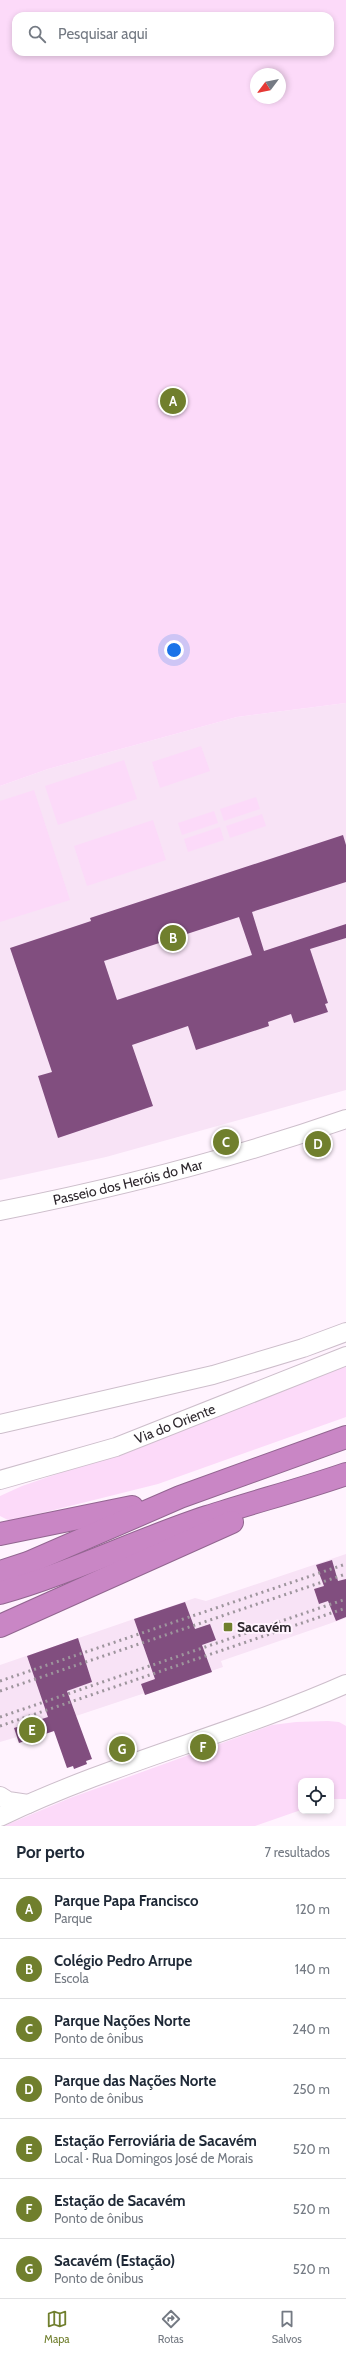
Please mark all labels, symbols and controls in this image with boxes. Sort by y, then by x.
search box [12,12,334,56]
icon: search [26,23,48,45]
text: Pesquisar aqui [58,25,148,43]
north arrow [250,68,286,104]
pin: A [160,386,186,416]
your location [164,640,184,660]
pin: B [160,923,186,953]
pin: C [213,1127,239,1157]
pin: D [305,1129,331,1159]
street label: Passeio dos Heróis do Mar [51,1155,205,1209]
street label: Via do Oriente [132,1400,218,1448]
place label: Sacavém [237,1618,291,1636]
marker: Sacavém [222,1621,234,1633]
pin: E [19,1715,45,1745]
pin: F [190,1732,216,1762]
pin: G [109,1734,135,1764]
map controls [298,1778,334,1814]
button: locate [298,1778,334,1814]
text: Por perto [16,1842,85,1862]
text: 7 resultados [264,1844,330,1860]
text: Parque Papa Francisco [54,1892,199,1910]
text: A [25,1901,33,1917]
text: 120 m [296,1901,330,1917]
text: Parque [54,1910,92,1926]
text: Colégio Pedro Arrupe [54,1952,192,1970]
text: B [25,1961,33,1977]
text: 140 m [295,1961,330,1977]
text: Escola [54,1970,89,1986]
text: Parque Nações Norte [54,2012,190,2030]
text: C [25,2021,33,2037]
text: 240 m [292,2021,330,2037]
text: Ponto de ônibus [54,2030,143,2046]
text: Parque das Nações Norte [54,2072,216,2090]
text: D [24,2081,34,2097]
text: 250 m [293,2081,330,2097]
text: Ponto de ônibus [54,2090,143,2106]
text: Estação Ferroviária de Sacavém [54,2132,257,2150]
text: E [25,2141,33,2157]
text: 520 m [293,2141,330,2157]
text: Local · Rua Domingos José de Morais [54,2150,253,2166]
text: Estação de Sacavém [54,2192,186,2210]
text: F [26,2201,32,2217]
text: 520 m [293,2201,330,2217]
text: Ponto de ônibus [54,2210,143,2226]
text: Sacavém (Estação) [54,2252,175,2270]
text: G [25,2261,33,2277]
text: 520 m [293,2261,330,2277]
text: Ponto de ônibus [54,2270,143,2286]
tab: Mapa [44,2308,70,2346]
tab: Rotas [158,2308,184,2346]
tab: Salvos [272,2308,302,2346]

